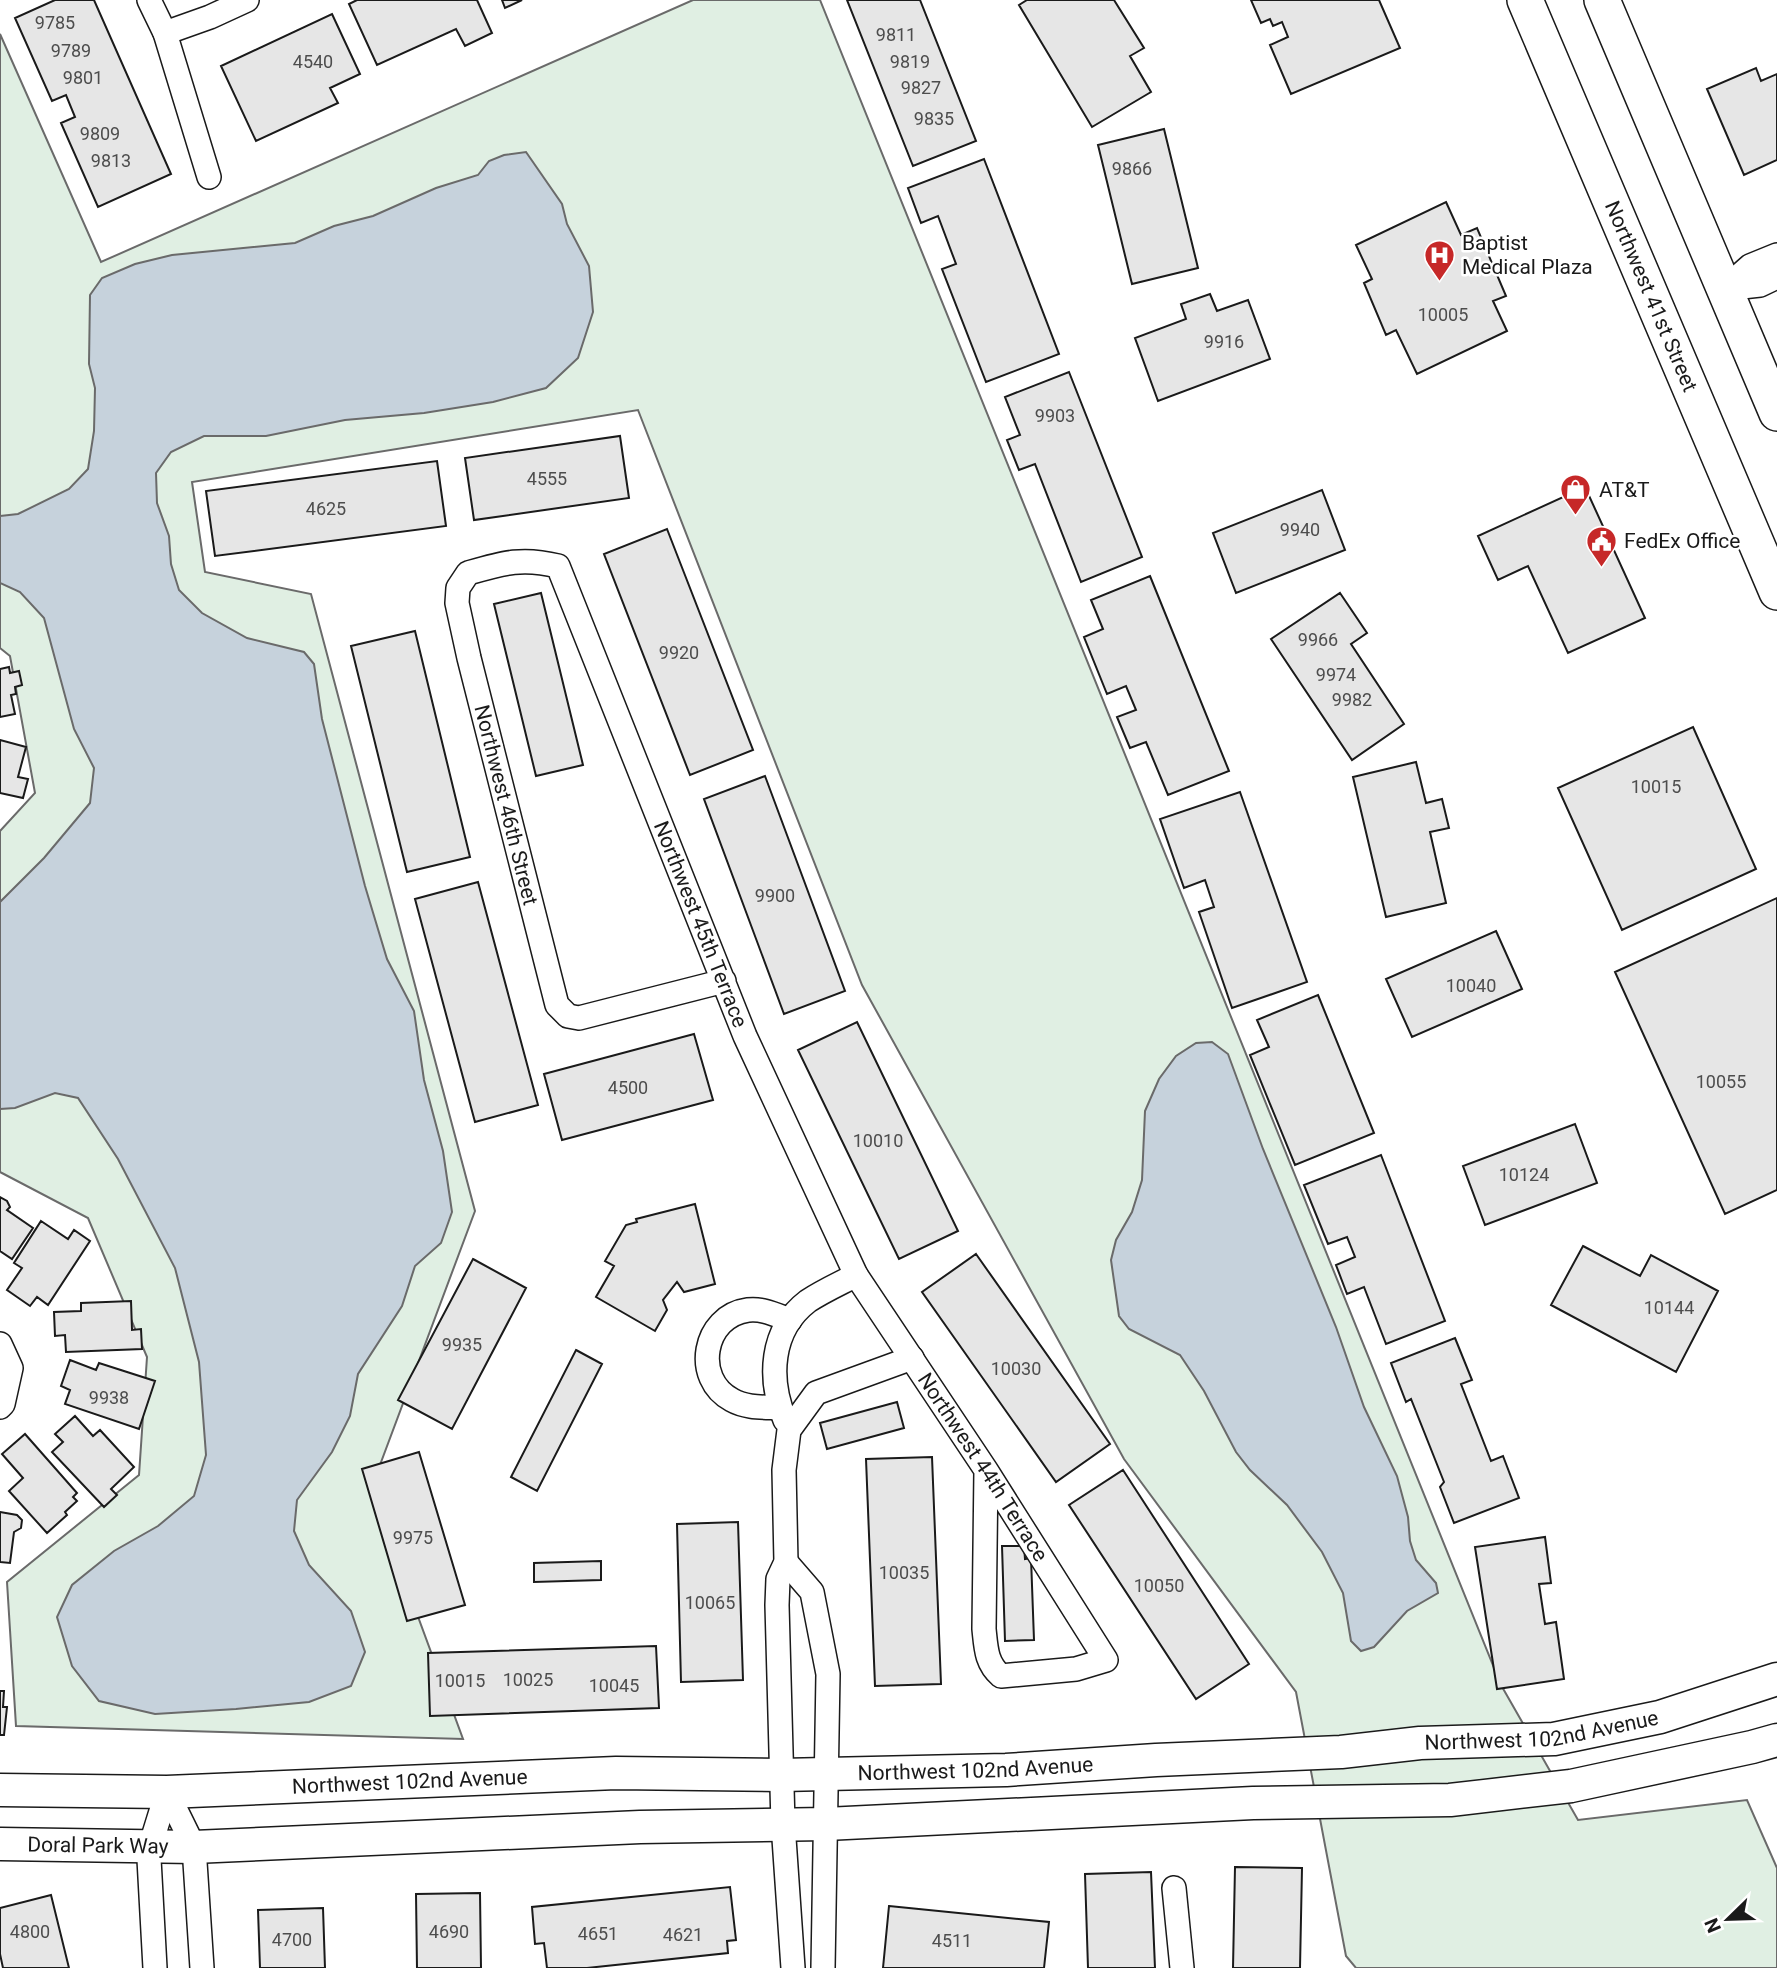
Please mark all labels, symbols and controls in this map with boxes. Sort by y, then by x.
house number: 9785 [35,12,75,33]
house number: 9811 [876,24,916,45]
house number: 9789 [51,40,91,61]
house number: 4540 [293,51,333,72]
house number: 9819 [890,51,930,72]
house number: 9801 [63,67,103,88]
house number: 9827 [901,77,941,98]
house number: 9835 [914,108,954,129]
house number: 9809 [80,123,120,144]
house number: 9813 [91,150,131,171]
house number: 9866 [1112,158,1152,179]
street label: Northwest 41st Street [1600,197,1702,395]
place label: Baptist Medical Plaza [1462,231,1593,279]
hospital icon: Baptist Medical Plaza [1422,238,1456,282]
house number: 10005 [1418,304,1468,325]
house number: 9916 [1204,331,1244,352]
house number: 9903 [1035,405,1075,426]
house number: 4555 [527,468,567,489]
shop icon: AT&T [1559,473,1593,517]
place label: AT&T [1599,478,1650,502]
house number: 4625 [306,498,346,519]
house number: 9940 [1280,519,1320,540]
public building icon: FedEx Office [1584,524,1618,568]
place label: FedEx Office [1624,529,1740,553]
house number: 9966 [1298,629,1338,650]
house number: 9920 [659,642,699,663]
house number: 9974 [1316,664,1356,685]
house number: 9982 [1332,689,1372,710]
street label: Northwest 46th Street [469,702,543,908]
house number: 10015 [1631,776,1681,797]
street label: Northwest 45th Terrace [649,818,752,1031]
house number: 9900 [755,885,795,906]
house number: 10040 [1446,975,1496,996]
house number: 10055 [1696,1071,1746,1092]
house number: 4500 [608,1077,648,1098]
house number: 10010 [853,1130,903,1151]
house number: 10124 [1499,1164,1549,1185]
house number: 10144 [1644,1297,1694,1318]
house number: 9935 [442,1334,482,1355]
house number: 10030 [991,1358,1041,1379]
street label: Northwest 44th Terrace [913,1368,1053,1566]
house number: 9938 [89,1387,129,1408]
house number: 9975 [393,1527,433,1548]
house number: 10035 [879,1562,929,1583]
house number: 10050 [1134,1575,1184,1596]
house number: 10065 [685,1592,735,1613]
house number: 10025 [503,1669,553,1690]
house number: 10015 [435,1670,485,1691]
house number: 10045 [589,1675,639,1696]
street label: Northwest 102nd Avenue [1424,1706,1661,1755]
street label: Northwest 102nd Avenue [857,1752,1094,1785]
street label: Northwest 102nd Avenue [292,1765,528,1799]
street label: Doral Park Way [27,1832,169,1859]
north arrow [1693,1884,1763,1954]
text: N [1700,1915,1726,1936]
house number: 4800 [10,1921,50,1942]
house number: 4690 [429,1921,469,1942]
house number: 4651 [578,1923,618,1944]
house number: 4621 [663,1924,703,1945]
house number: 4700 [272,1929,312,1950]
house number: 4511 [932,1930,972,1951]

